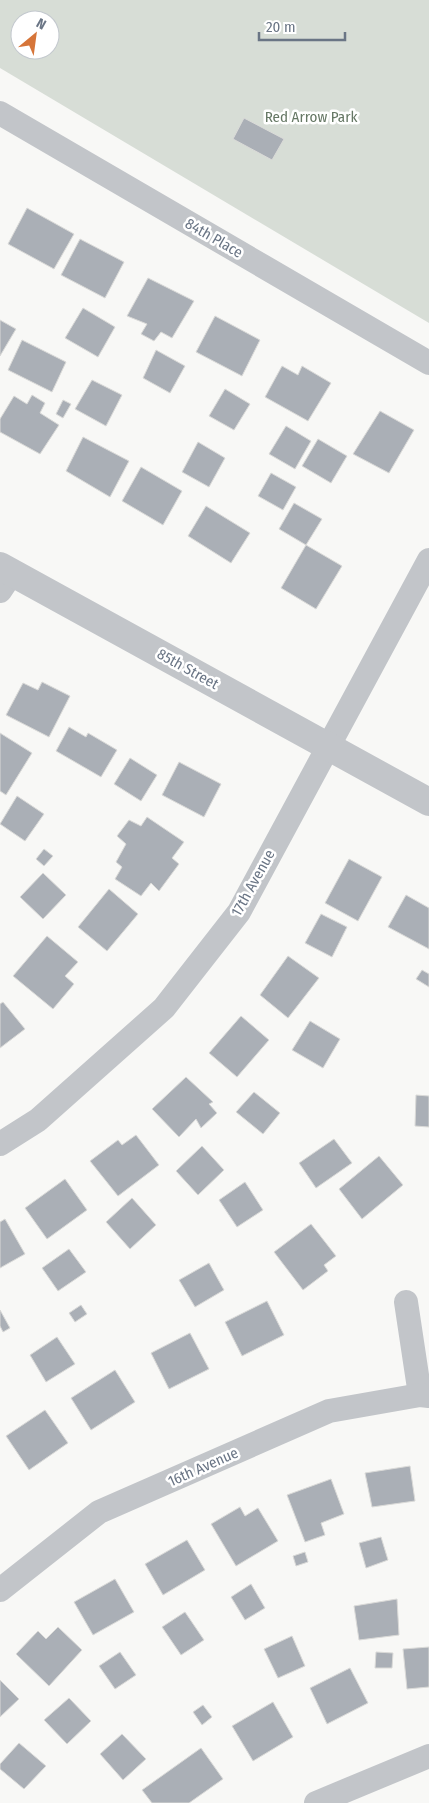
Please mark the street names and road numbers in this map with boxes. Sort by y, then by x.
street label: 84th Place [182,214,246,262]
street label: 85th Street [154,645,222,693]
street label: 17th Avenue [227,847,279,919]
street label: 16th Avenue [165,1444,241,1490]

